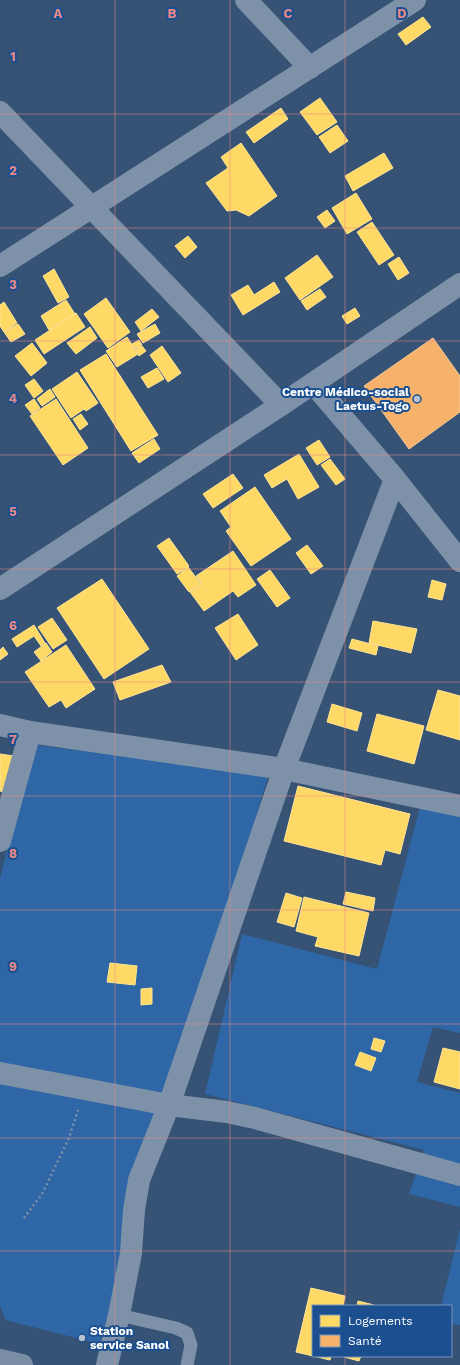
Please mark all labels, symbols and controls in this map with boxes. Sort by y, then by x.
text: A [54,6,63,21]
text: B [168,6,177,21]
text: C [284,6,293,21]
text: D [397,6,407,21]
text: 1 [10,49,16,64]
text: 2 [9,163,17,178]
text: 3 [9,277,17,292]
place label: Centre Médico-social Laetus-Togo [282,385,409,413]
text: 4 [9,391,18,406]
marker: Centre Médico-social Laetus-Togo [412,394,422,404]
text: 5 [9,504,17,519]
text: 6 [9,618,17,633]
text: 7 [9,732,17,747]
text: 8 [9,846,17,861]
text: 9 [9,959,17,974]
legend [312,1305,452,1357]
text: Logements [348,1314,413,1328]
place label: Station service Sanol [90,1324,169,1352]
marker: Station service Sanol [77,1333,87,1343]
text: Santé [348,1334,382,1348]

